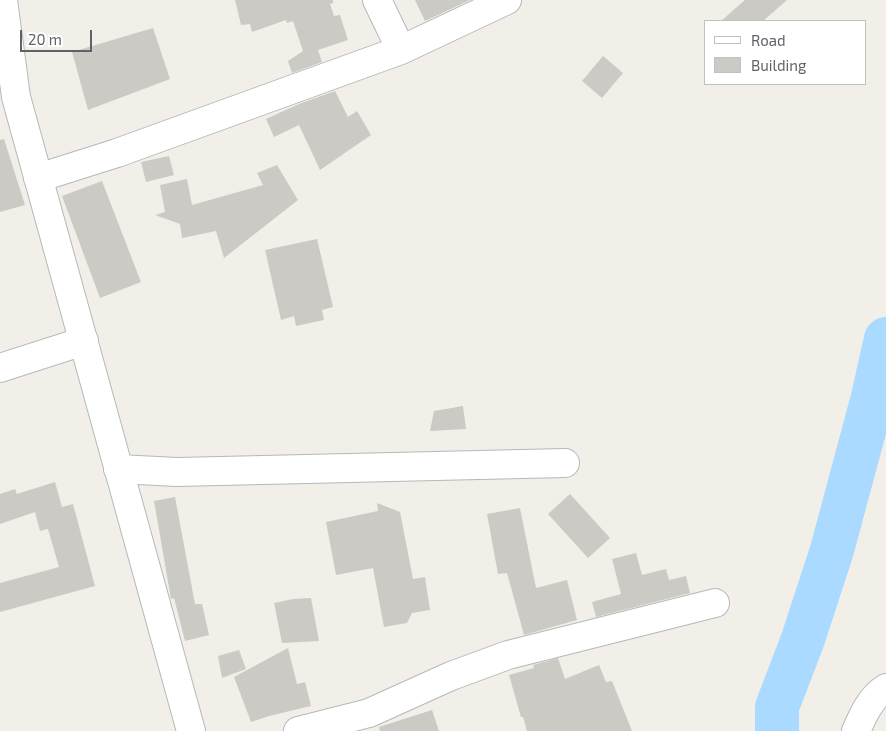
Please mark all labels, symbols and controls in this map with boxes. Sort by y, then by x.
scale bar [22,20,95,52]
legend [704,20,866,85]
text: 20 m [28,30,62,48]
text: Road [751,31,786,49]
text: Building [751,56,806,74]

